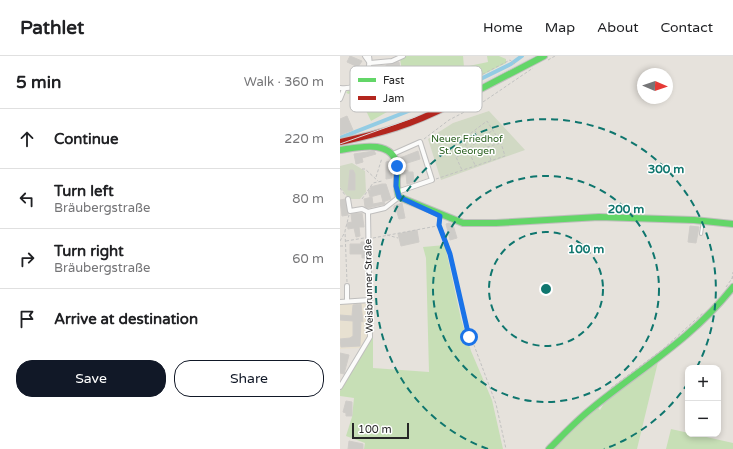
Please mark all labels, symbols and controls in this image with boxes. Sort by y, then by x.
text: Pathlet [20,17,84,39]
text: Home [483,19,523,36]
text: Map [545,19,575,36]
text: About [597,19,639,36]
text: Contact [661,19,713,36]
legend [350,66,482,112]
north arrow [637,68,673,104]
text: 5 min [16,72,61,93]
text: Walk · 360 m [244,74,324,90]
text: Fast [383,74,404,87]
text: Jam [383,92,404,105]
icon: ahead [16,128,38,150]
text: Continue [54,130,118,148]
text: 220 m [284,131,324,147]
park label: Neuer Friedhof St. Georgen [431,133,503,157]
route end [388,157,406,175]
text: 300 m [648,162,684,176]
text: Turn left [54,182,114,200]
icon: left [16,188,38,210]
text: 80 m [292,191,324,207]
text: Bräubergstraße [54,200,150,216]
text: 200 m [608,202,644,216]
street label: Weisbrunner Straße [362,239,376,333]
text: Turn right [54,242,124,260]
text: 100 m [568,242,604,256]
icon: right [16,248,38,270]
text: 60 m [292,251,324,267]
text: Bräubergstraße [54,260,150,276]
centre of rings [539,282,553,296]
icon: arrive [16,308,38,330]
text: Arrive at destination [54,310,198,328]
route start [460,328,478,346]
button: Save [16,360,166,397]
button: Share [174,360,324,397]
map controls [685,365,721,437]
button: + [685,365,721,401]
button: − [685,401,721,437]
scale bar [352,421,409,440]
text: 100 m [358,423,392,436]

